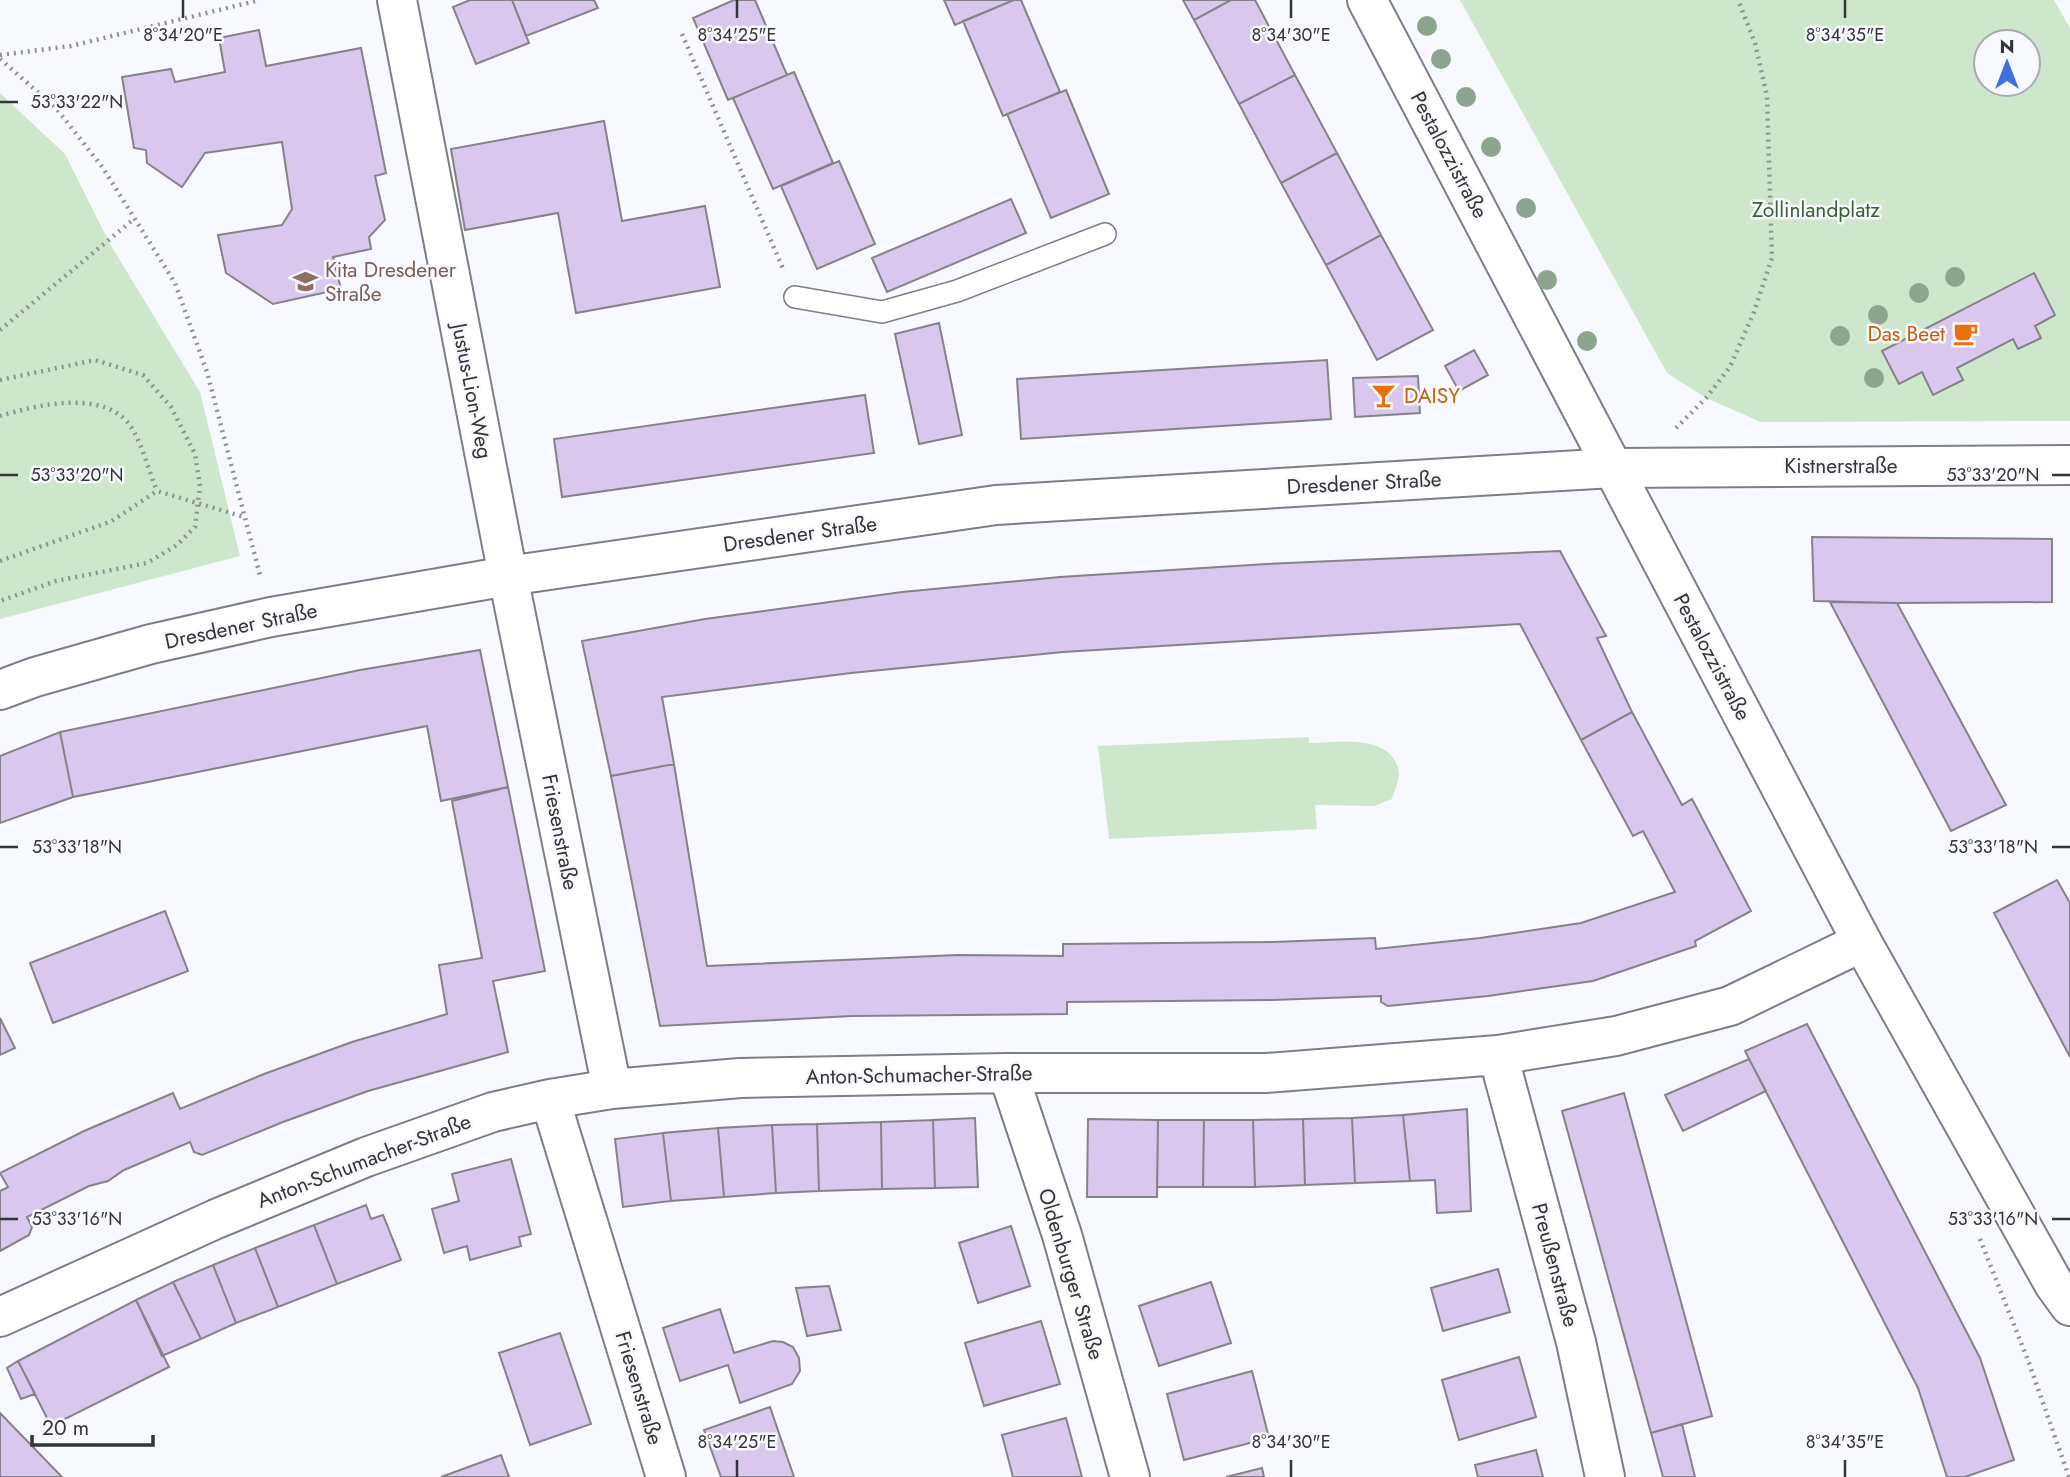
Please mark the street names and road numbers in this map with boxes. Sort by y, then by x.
street label: Pestalozzistraße [1403,86,1495,224]
street label: Justus-Lion-Weg [444,318,500,461]
street label: Kistnerstraße [1784,451,1898,481]
street label: Dresdener Straße [1286,464,1442,502]
street label: Dresdener Straße [721,508,879,560]
street label: Pestalozzistraße [1666,588,1758,726]
street label: Dresdener Straße [162,595,320,657]
street label: Friesenstraße [534,772,586,893]
street label: Anton-Schumacher-Straße [805,1058,1033,1092]
street label: Anton-Schumacher-Straße [253,1106,475,1216]
street label: Oldenburger Straße [1031,1185,1111,1364]
street label: Preußenstraße [1524,1200,1586,1330]
street label: Friesenstraße [607,1327,671,1449]

